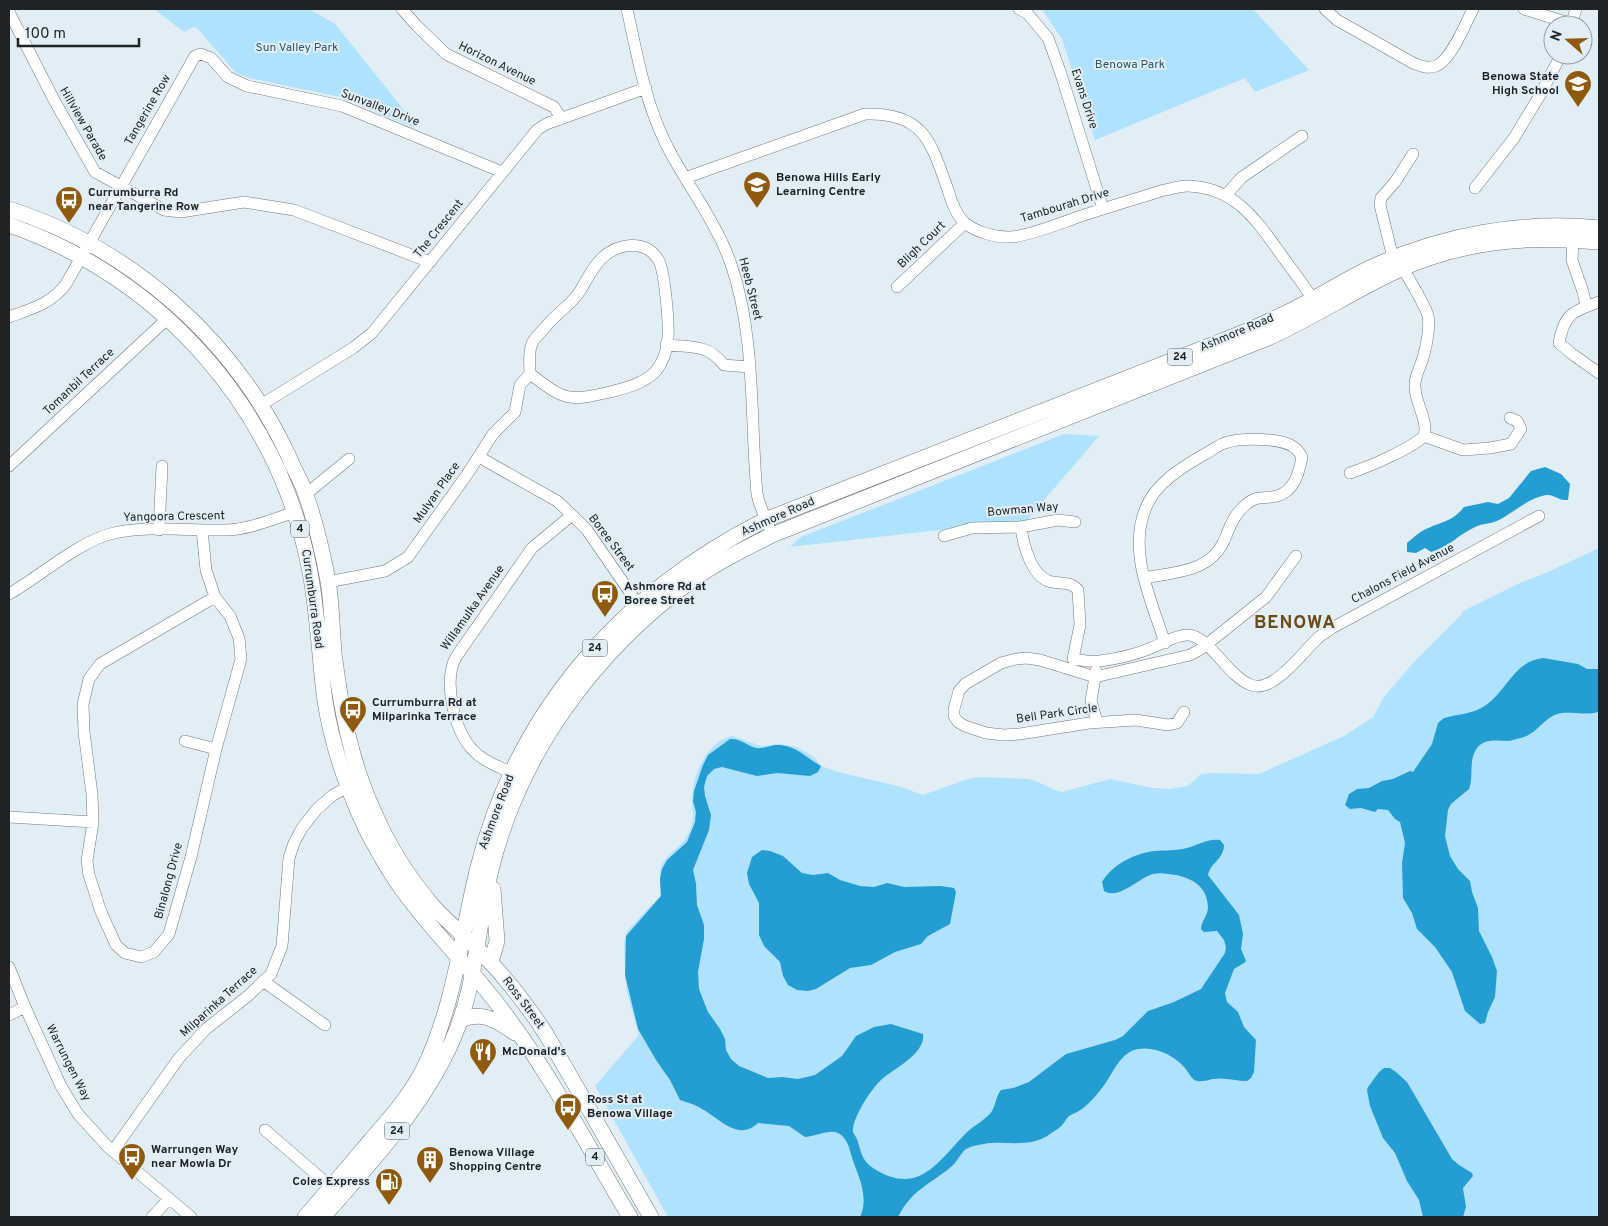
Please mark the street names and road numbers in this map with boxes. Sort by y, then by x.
street label: Horizon Avenue [456,38,538,90]
street label: Evans Drive [1067,67,1101,131]
street label: Tangerine Row [121,71,175,148]
street label: Hillview Parade [55,84,111,164]
street label: Sunvalley Drive [338,86,422,130]
street label: Tambourah Drive [1019,185,1111,227]
street label: The Crescent [410,196,468,262]
street label: Bligh Court [894,218,950,272]
street label: Heeb Street [734,256,766,322]
street label: Ashmore Road [1197,310,1277,356]
street label: Tomanbil Terrace [40,345,118,419]
road number: 24 [1168,348,1192,366]
street label: Mulyan Place [410,459,464,527]
street label: Ashmore Road [739,494,817,540]
street label: Bowman Way [987,499,1059,521]
street label: Yangoora Crescent [123,508,225,526]
street label: Boree Street [584,511,638,575]
road number: 4 [291,520,309,538]
street label: Chalons Field Avenue [1349,540,1457,608]
street label: Currumburra Road [297,548,327,650]
street label: Willamulka Avenue [438,562,508,654]
road number: 24 [582,640,608,656]
street label: Bell Park Circle [1015,700,1099,728]
street label: Ashmore Road [475,772,519,852]
street label: Binalong Drive [151,841,187,921]
street label: Milparinka Terrace [177,963,261,1041]
street label: Ross Street [498,974,548,1032]
street label: Warrungen Way [42,1022,94,1104]
road number: 24 [384,1122,410,1140]
road number: 4 [586,1148,604,1166]

